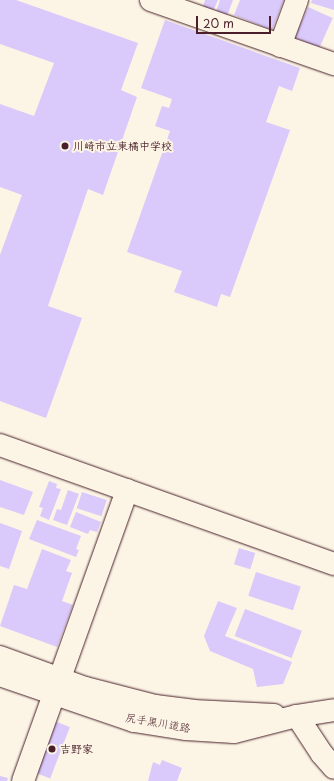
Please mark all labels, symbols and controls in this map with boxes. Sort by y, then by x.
scale bar [198,8,273,34]
text: 20 m [203,14,234,32]
place label: 川崎市立東橘中学校 [73,139,172,153]
marker: 川崎市立東橘中学校 [60,141,70,151]
street label: 尻手黒川道路 [124,711,192,735]
place label: 吉野家 [60,742,93,756]
marker: 吉野家 [47,744,57,754]

